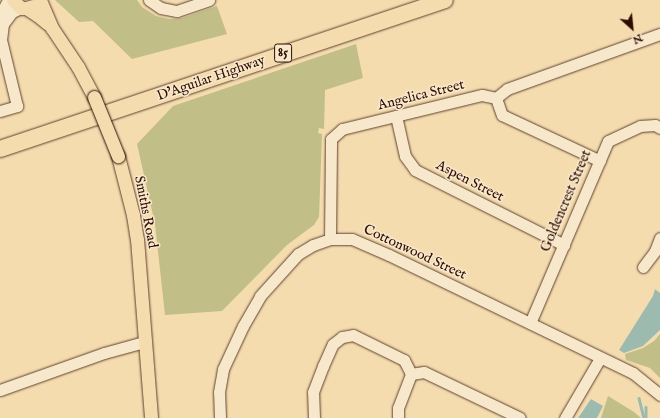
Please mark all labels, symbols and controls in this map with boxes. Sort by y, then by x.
north arrow [612,8,652,48]
text: N [630,30,645,47]
road number: 85 [274,42,292,64]
street label: D'Aguilar Highway [155,52,267,104]
street label: Angelica Street [376,76,466,114]
street label: Goldencrest Street [537,148,595,254]
street label: Aspen Street [433,157,507,205]
street label: Smiths Road [131,174,161,250]
street label: Cottonwood Street [361,221,469,283]

